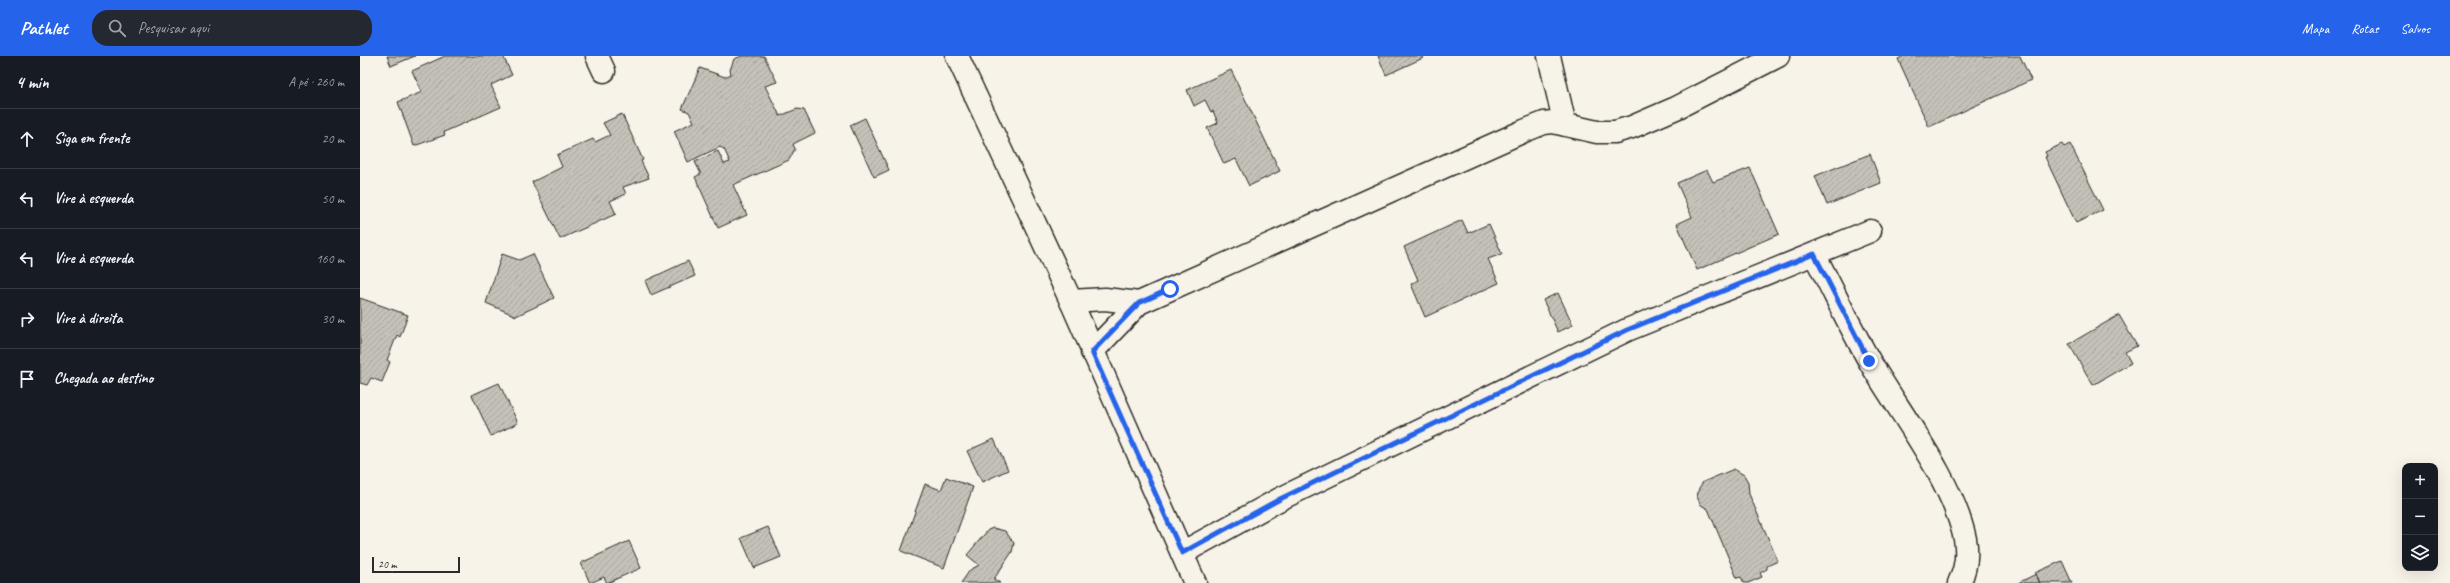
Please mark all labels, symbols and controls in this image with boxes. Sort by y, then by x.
search box [92,10,372,46]
text: Pathlet [20,16,68,40]
icon: search [106,17,128,39]
text: Pesquisar aqui [138,19,209,38]
text: Mapa [2302,20,2329,37]
text: Rotas [2351,20,2379,37]
text: Salvos [2401,20,2430,37]
text: 4 min [16,72,49,93]
text: A pé · 260 m [288,74,344,90]
icon: ahead [16,128,38,150]
text: Siga em frente [54,129,130,148]
text: 20 m [322,131,344,147]
icon: left [16,188,38,210]
text: Vire à esquerda [54,189,133,208]
text: 50 m [322,191,344,207]
icon: left [16,248,38,270]
text: Vire à esquerda [54,249,133,268]
text: 160 m [316,251,344,267]
route start [1161,280,1179,298]
icon: right [16,308,38,330]
text: Vire à direita [54,309,123,328]
text: 30 m [322,311,344,327]
route end [1860,352,1878,370]
icon: arrive [16,368,38,390]
text: Chegada ao destino [54,369,153,388]
map controls [2402,463,2438,571]
button: + [2402,463,2438,499]
button: − [2402,499,2438,535]
button: layers [2402,535,2438,571]
scale bar [372,555,460,574]
text: 20 m [378,557,397,571]

